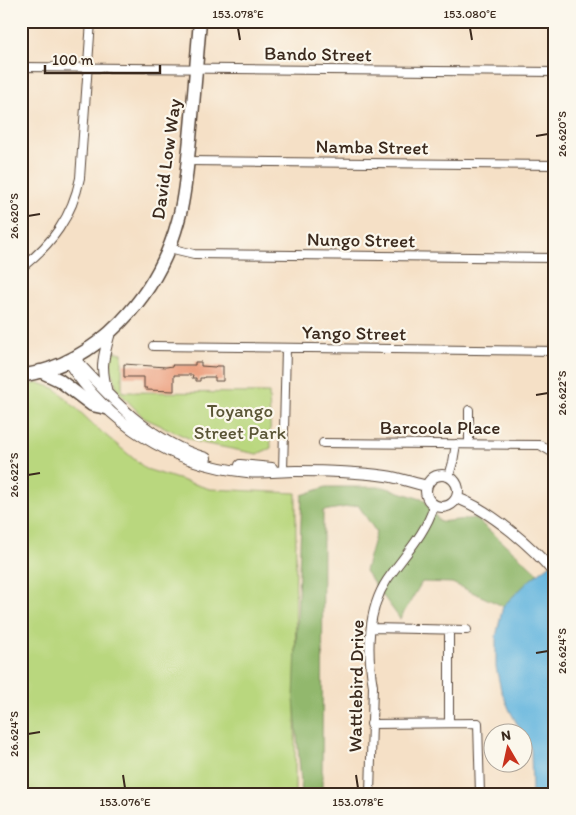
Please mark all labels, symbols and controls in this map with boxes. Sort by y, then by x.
text: 153.078°E [212,7,264,21]
text: 153.080°E [444,7,497,21]
scale bar [45,42,160,74]
street label: Bando Street [264,42,372,66]
text: 100 m [52,51,94,69]
street label: David Low Way [146,97,186,221]
text: 26.620°S [555,111,569,157]
street label: Namba Street [315,135,429,159]
text: 26.620°S [7,193,21,239]
street label: Nungo Street [307,228,415,252]
street label: Yango Street [302,321,406,345]
text: 26.622°S [555,370,569,415]
park label: Toyango Street Park [194,399,287,444]
street label: Barcoola Place [380,416,500,439]
text: 26.622°S [7,452,21,497]
street label: Wattlebird Drive [343,619,369,753]
text: 26.624°S [555,628,569,674]
text: 26.624°S [7,711,21,757]
north arrow [484,722,534,772]
text: N [500,727,512,745]
text: 153.076°E [99,795,151,809]
text: 153.078°E [332,795,384,809]

